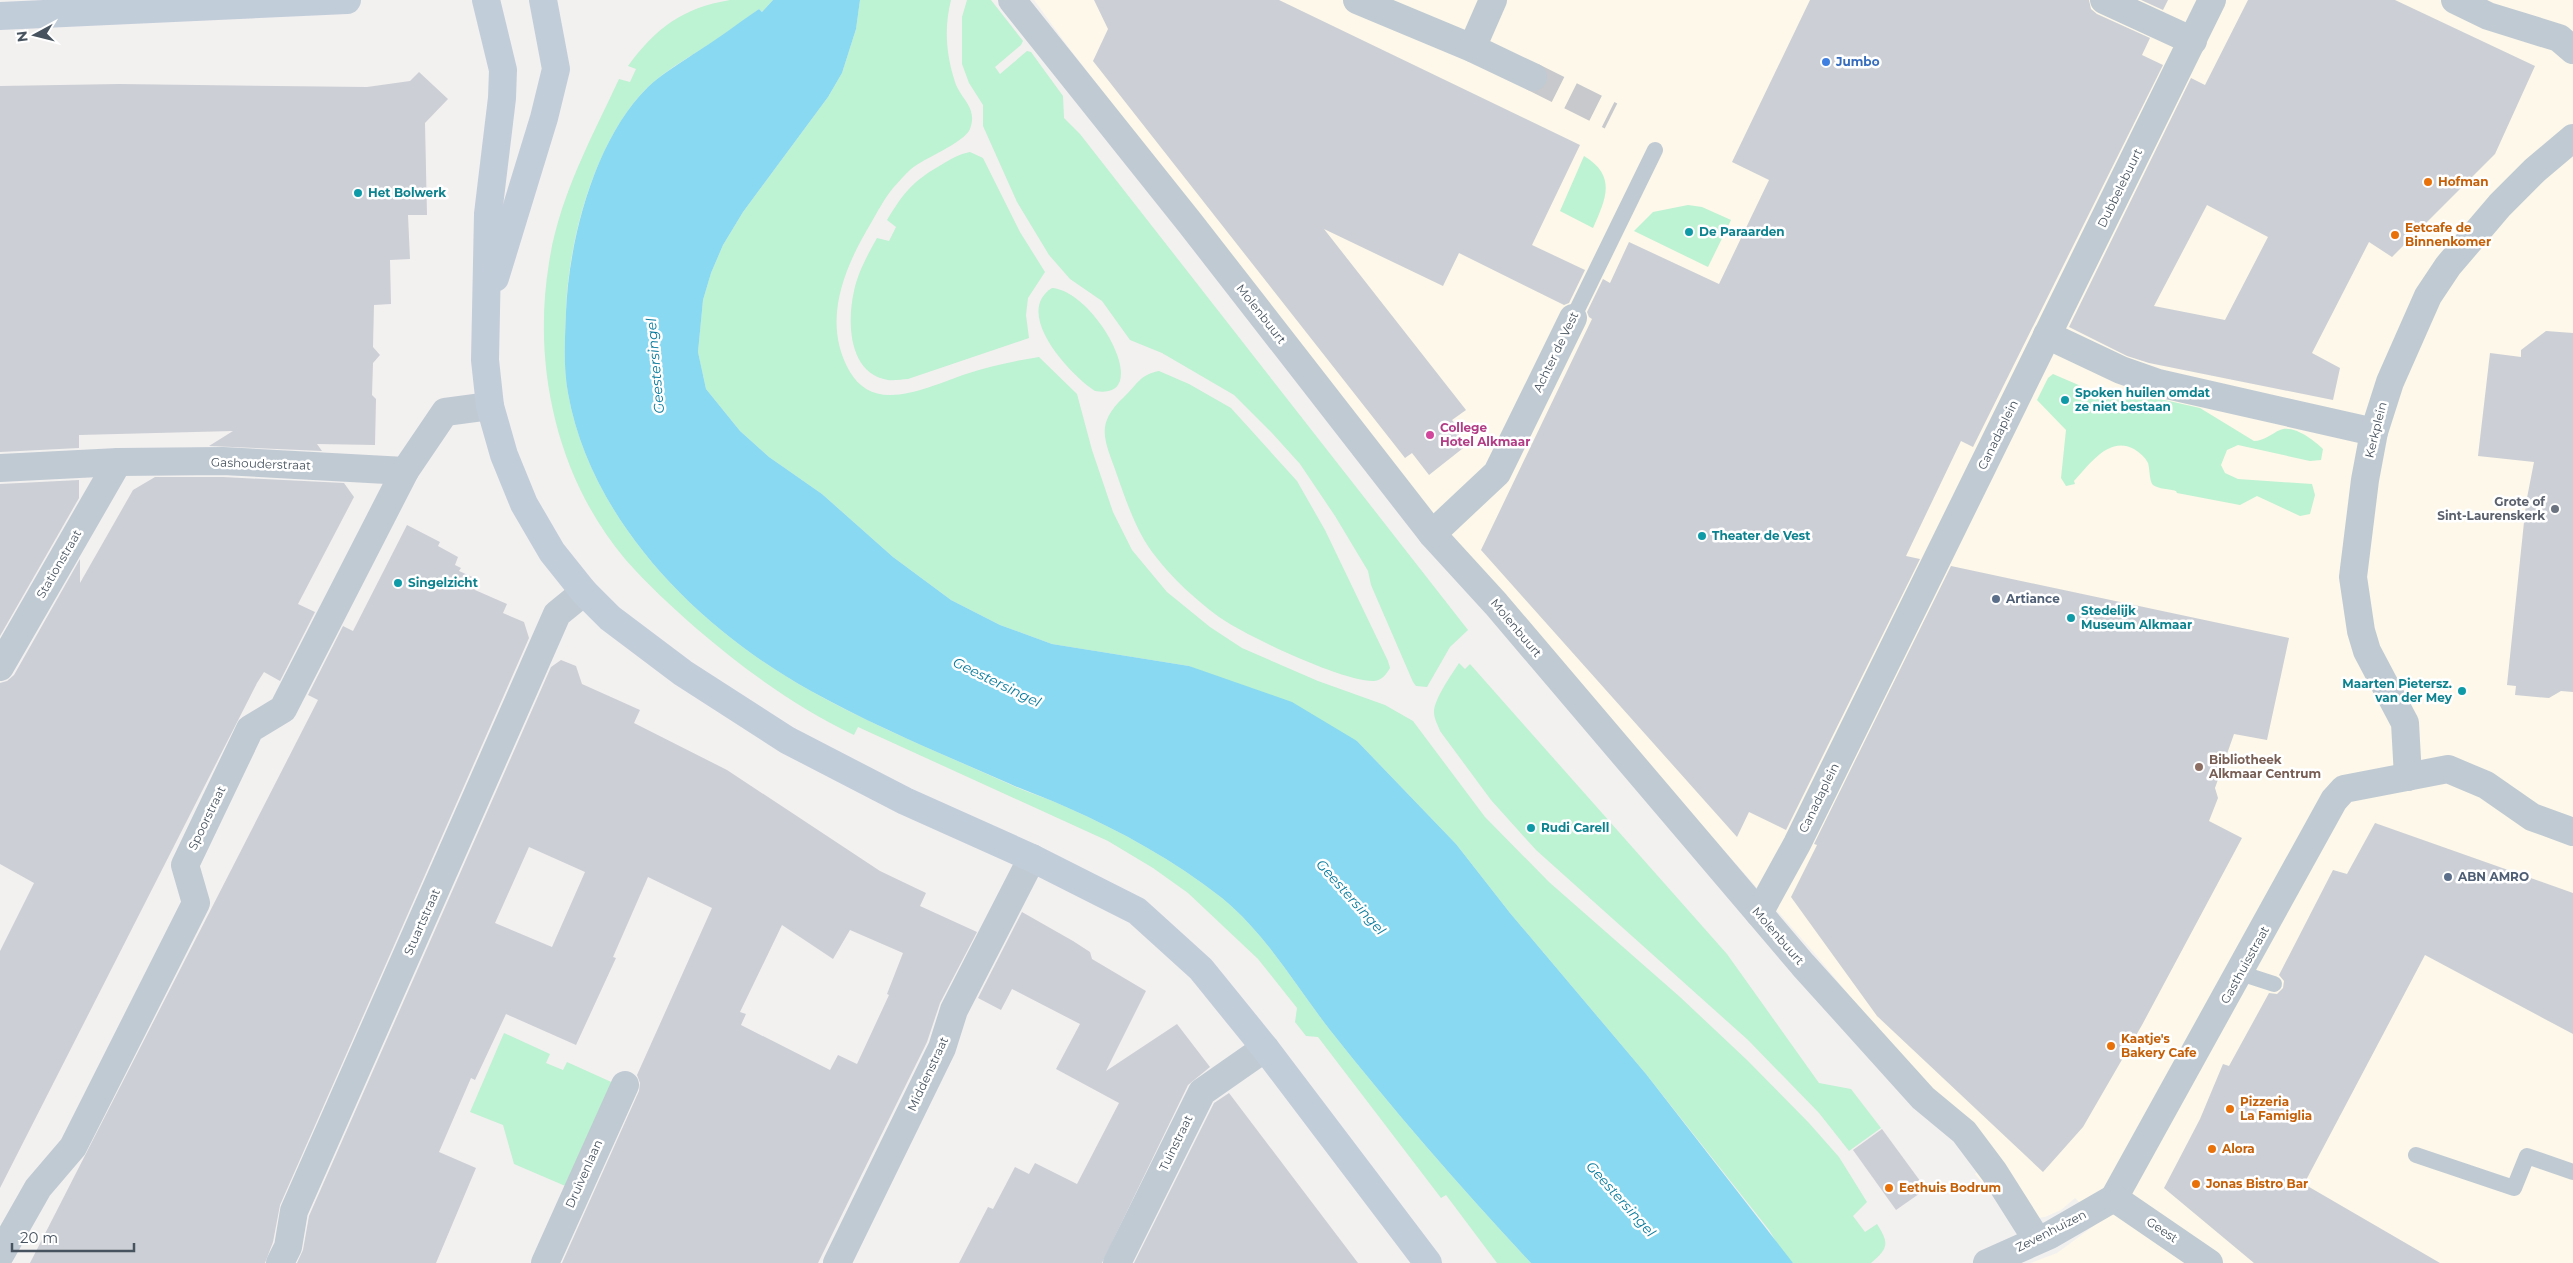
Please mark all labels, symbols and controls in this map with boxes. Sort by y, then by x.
north arrow [10,10,60,60]
text: N [12,30,32,43]
place label: Jumbo [1835,54,1880,69]
marker: Jumbo [1820,56,1832,68]
street label: Dubbelebuurt [2094,146,2145,230]
place label: Hofman [2438,174,2488,189]
marker: Hofman [2422,176,2434,188]
place label: Het Bolwerk [368,185,446,200]
marker: Het Bolwerk [352,187,364,199]
place label: Eetcafe de Binnenkomer [2405,220,2491,249]
place label: De Paraarden [1699,224,1785,239]
marker: De Paraarden [1683,226,1695,238]
marker: Eetcafe de Binnenkomer [2389,229,2401,241]
street label: Molenbuurt [1233,281,1289,347]
street label: Achter de Vest [1530,309,1582,394]
water label: Geestersingel [642,317,668,415]
place label: Spoken huilen omdat ze niet bestaan [2075,385,2211,414]
marker: Spoken huilen omdat ze niet bestaan [2059,394,2071,406]
street label: Canadaplein [1974,397,2021,472]
street label: Kerkplein [2361,400,2390,459]
place label: College Hotel Alkmaar [1440,420,1530,449]
marker: College Hotel Alkmaar [1424,429,1436,441]
street label: Gashouderstraat [211,454,311,473]
place label: Grote of Sint-Laurenskerk [2437,494,2546,523]
marker: Grote of Sint-Laurenskerk [2549,503,2561,515]
street label: Stationstraat [33,527,84,601]
place label: Theater de Vest [1712,528,1811,543]
marker: Theater de Vest [1696,530,1708,542]
place label: Singelzicht [408,575,479,590]
marker: Singelzicht [392,577,404,589]
place label: Artiance [2005,591,2060,606]
marker: Artiance [1990,593,2002,605]
street label: Molenbuurt [1488,595,1545,660]
place label: Stedelijk Museum Alkmaar [2081,603,2192,632]
marker: Stedelijk Museum Alkmaar [2065,612,2077,624]
water label: Geestersingel [950,653,1044,711]
place label: Maarten Pietersz. van der Mey [2342,676,2453,705]
marker: Maarten Pietersz. van der Mey [2456,685,2468,697]
place label: Bibliotheek Alkmaar Centrum [2208,752,2321,781]
street label: Canadaplein [1795,760,1842,835]
marker: Bibliotheek Alkmaar Centrum [2193,761,2205,773]
street label: Spoorstraat [185,783,229,852]
place label: Rudi Carell [1541,820,1609,835]
marker: Rudi Carell [1525,822,1537,834]
water label: Geestersingel [1312,855,1390,939]
place label: ABN AMRO [2457,869,2529,884]
marker: ABN AMRO [2442,871,2454,883]
street label: Stuartstraat [400,886,443,957]
street label: Molenbuurt [1749,904,1808,968]
street label: Gasthuisstraat [2217,923,2272,1006]
place label: Kaatje's Bakery Cafe [2121,1031,2197,1060]
street label: Middenstraat [904,1034,951,1113]
marker: Kaatje's Bakery Cafe [2105,1040,2117,1052]
place label: Pizzeria La Famiglia [2240,1094,2312,1123]
marker: Pizzeria La Famiglia [2224,1103,2236,1115]
street label: Tuinstraat [1156,1112,1196,1173]
street label: Druivenlaan [562,1137,605,1210]
place label: Alora [2221,1141,2255,1156]
marker: Alora [2206,1143,2218,1155]
water label: Geestersingel [1582,1157,1660,1241]
place label: Jonas Bistro Bar [2205,1176,2308,1191]
marker: Jonas Bistro Bar [2190,1178,2202,1190]
place label: Eethuis Bodrum [1899,1180,2001,1195]
marker: Eethuis Bodrum [1883,1182,1895,1194]
street label: Zevenhuizen [2013,1206,2089,1255]
street label: Geest [2144,1214,2181,1246]
scale bar [12,1220,135,1252]
text: 20 m [20,1228,58,1247]

